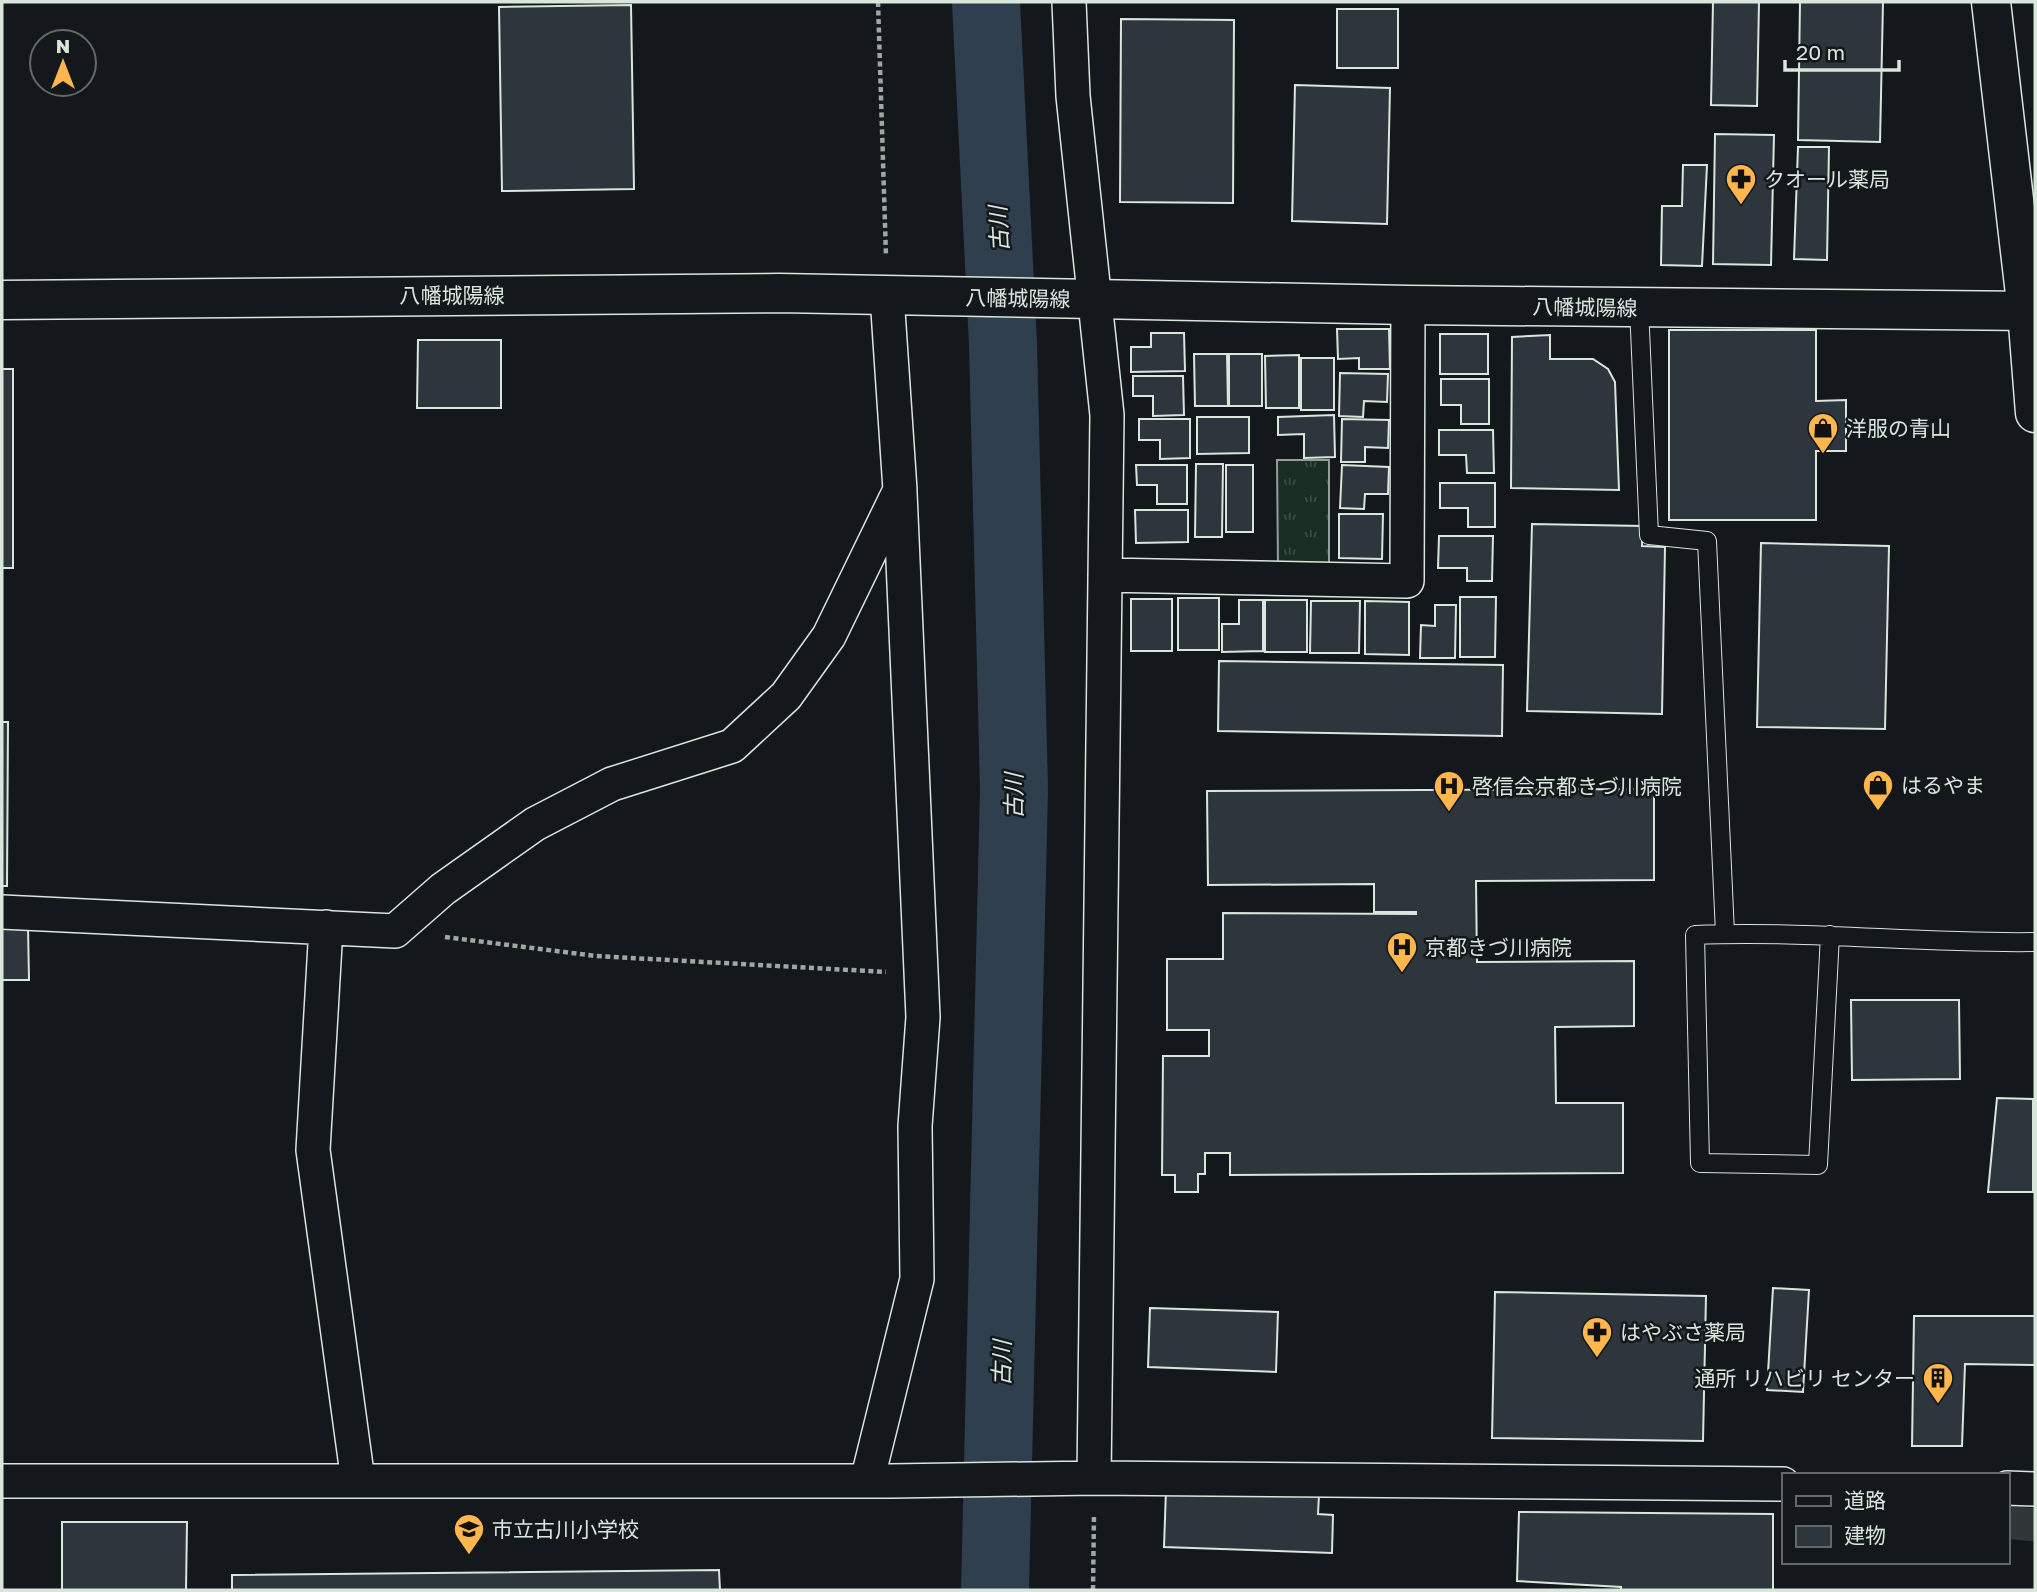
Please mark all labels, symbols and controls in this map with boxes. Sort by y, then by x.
north arrow [28,28,98,98]
scale bar [1785,28,1899,72]
text: N [56,34,70,57]
text: 20 m [1796,39,1845,65]
pharmacy icon: クオール薬局 [1724,162,1758,206]
place label: クオール薬局 [1764,166,1890,192]
water label: 古川 [983,202,1013,253]
street label: 八幡城陽線 [400,282,505,308]
street label: 八幡城陽線 [965,284,1071,312]
street label: 八幡城陽線 [1532,293,1638,321]
shop icon: 洋服の青山 [1806,411,1840,455]
place label: 洋服の青山 [1846,415,1951,441]
shop icon: はるやま [1861,768,1895,812]
hospital icon: 啓信会京都きづ川病院 [1432,769,1466,813]
water label: 古川 [999,770,1027,819]
place label: はるやま [1901,772,1985,798]
place label: 啓信会京都きづ川病院 [1472,773,1682,799]
hospital icon: 京都きづ川病院 [1385,930,1419,974]
place label: 京都きづ川病院 [1425,934,1572,960]
pharmacy icon: はやぶさ薬局 [1580,1315,1614,1359]
place label: はやぶさ薬局 [1620,1319,1746,1345]
water label: 古川 [987,1337,1015,1386]
building icon: 通所 リハビリ センター [1921,1361,1955,1405]
place label: 通所 リハビリ センター [1695,1365,1915,1391]
legend [1782,1473,2009,1564]
text: 道路 [1844,1487,1886,1513]
school or university icon: 市立古川小学校 [452,1512,486,1556]
place label: 市立古川小学校 [492,1516,639,1542]
text: 建物 [1844,1522,1886,1548]

